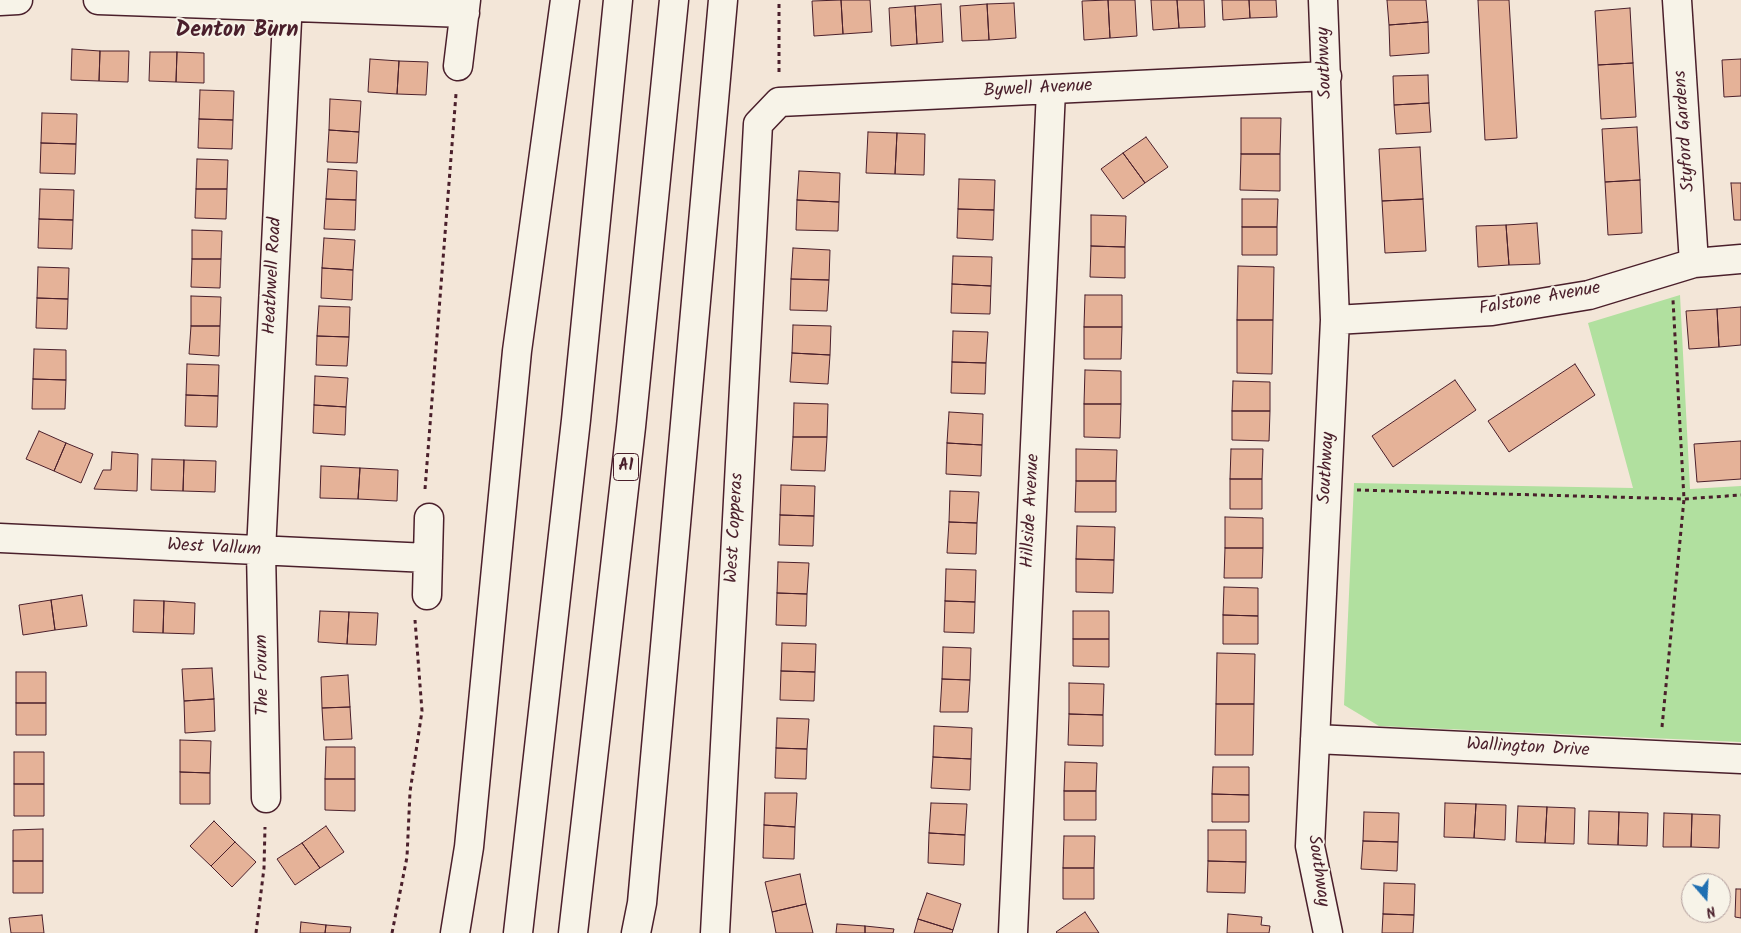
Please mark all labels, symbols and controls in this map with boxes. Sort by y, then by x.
district label: Denton Burn [176,19,298,45]
street label: Southway [1314,27,1338,99]
street label: Styford Gardens [1671,70,1701,192]
street label: Bywell Avenue [983,76,1093,104]
street label: Heathwell Road [260,217,288,335]
street label: Falstone Avenue [1478,279,1602,321]
street label: Southway [1315,431,1341,505]
street label: Hillside Avenue [1018,453,1046,569]
road number: A1 [614,454,638,481]
street label: West Copperas [722,472,750,584]
street label: West Vallum [167,536,261,562]
street label: The Forum [252,634,276,716]
street label: Wallington Drive [1466,735,1590,763]
street label: Southway [1301,834,1333,908]
north arrow [1681,873,1731,923]
text: N [1703,899,1718,923]

